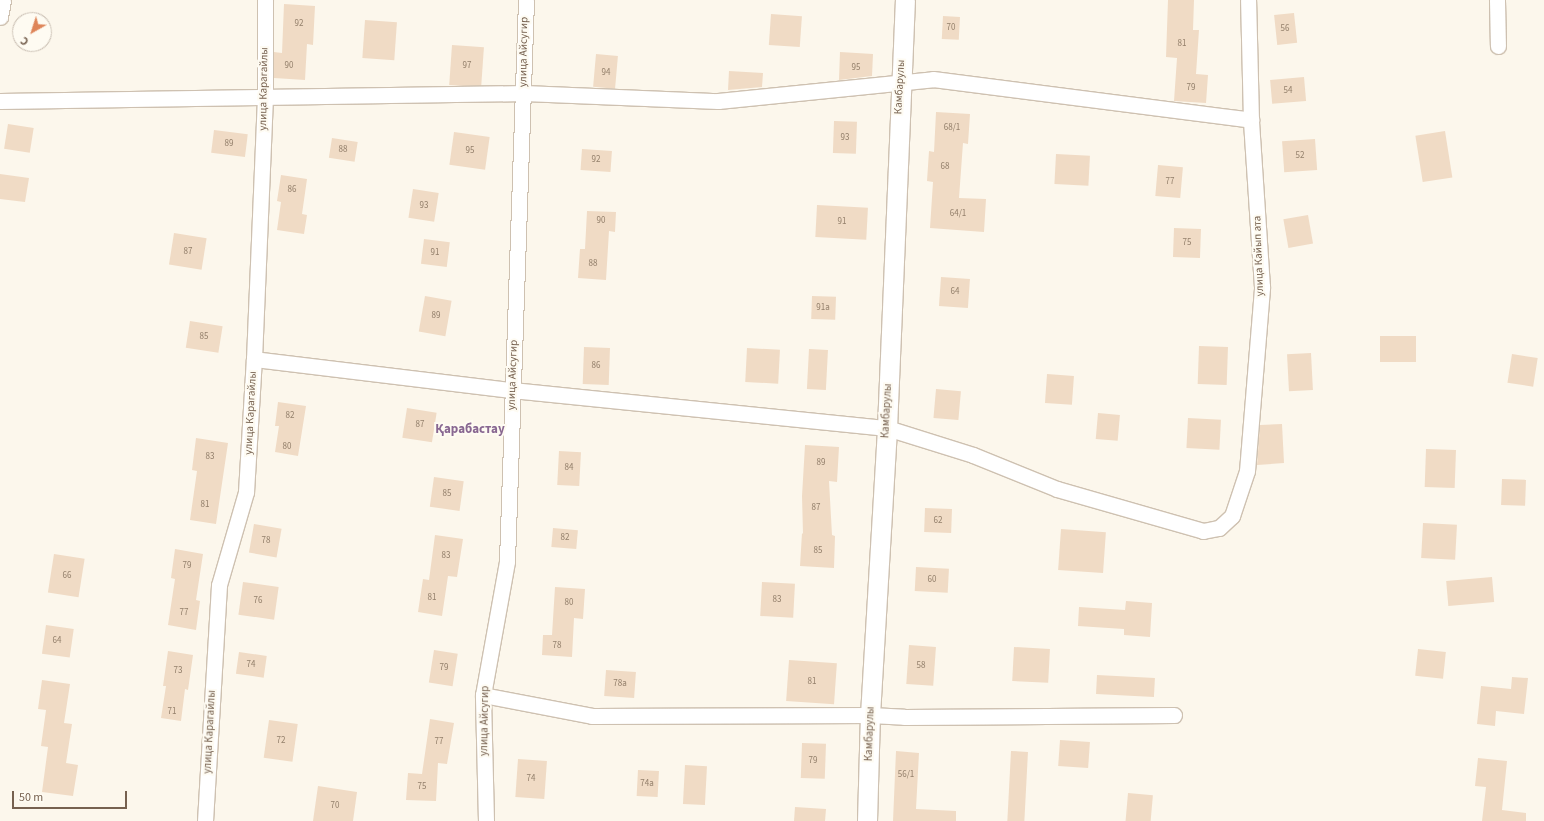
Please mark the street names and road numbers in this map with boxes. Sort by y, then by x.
street label: улица Айсугир [517,17,531,87]
street label: улица Карагайлы [257,47,271,131]
street label: Камбарулы [892,59,908,115]
street label: улица Кайып ата [1251,215,1267,297]
street label: улица Айсугир [505,340,521,410]
street label: улица Карагайлы [242,371,260,455]
street label: Камбарулы [879,383,895,439]
street label: улица Айсугир [478,686,492,756]
street label: улица Карагайлы [201,690,219,774]
street label: Камбарулы [862,706,878,762]

